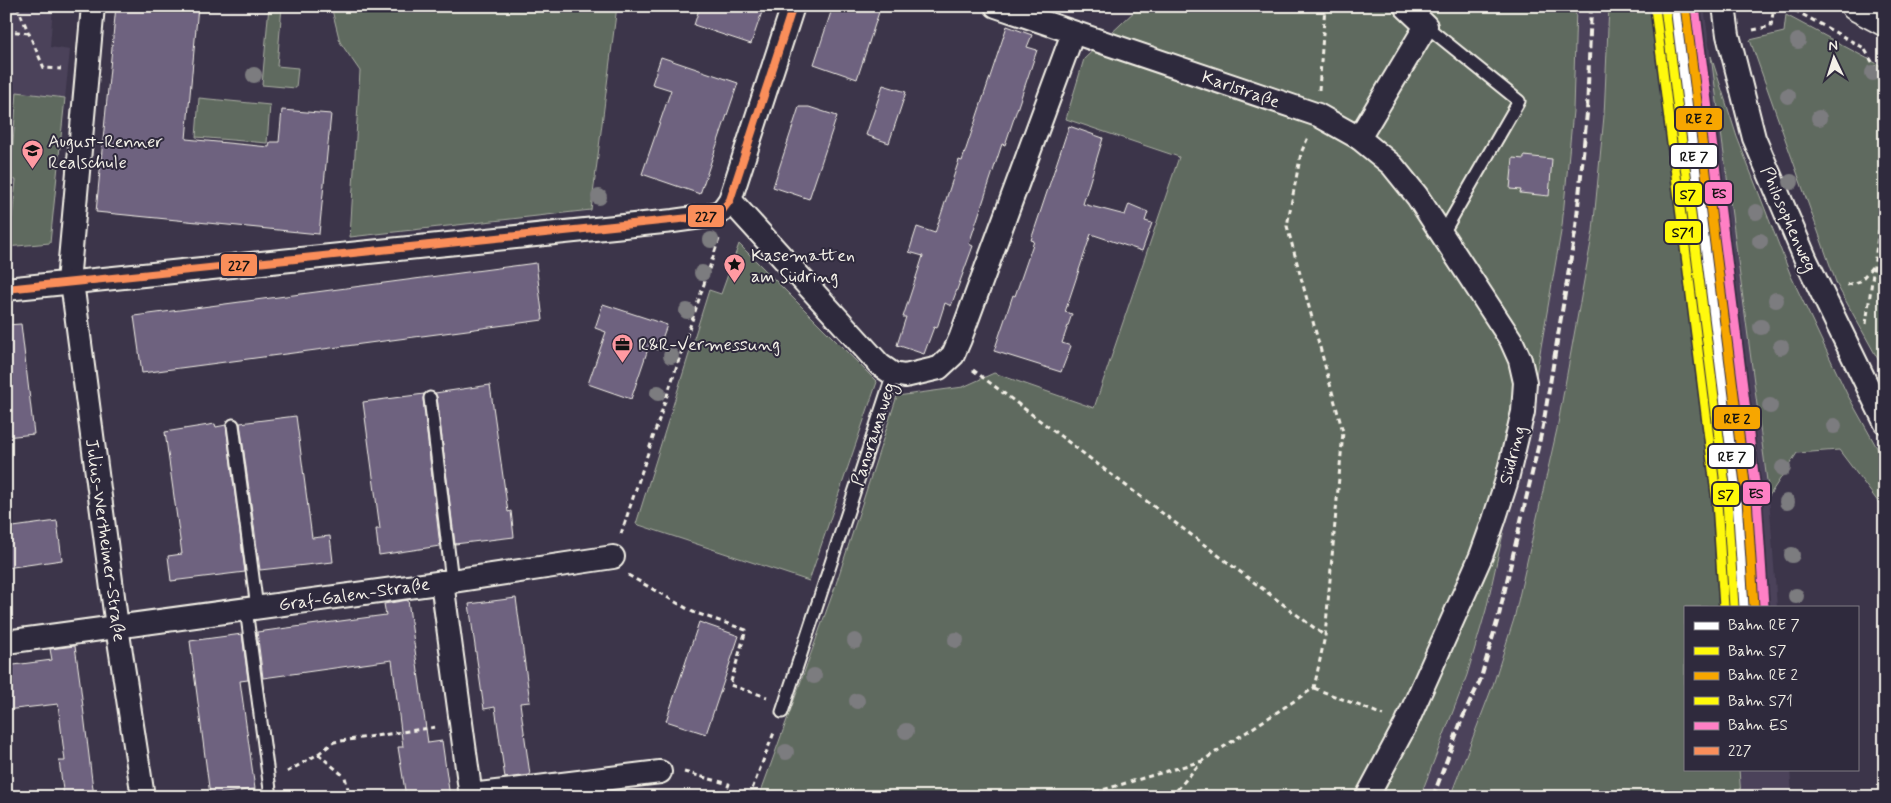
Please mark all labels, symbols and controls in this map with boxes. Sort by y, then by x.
north arrow [1808,32,1858,82]
text: N [1828,37,1838,55]
street label: Karlstraße [1198,65,1283,115]
line badge: RE 2 [1675,107,1723,131]
text: RE 2 [1686,110,1713,128]
place label: August-Renner Realschule [48,130,163,175]
school or university icon: August-Renner Realschule [20,139,44,170]
line badge: RE 7 [1670,144,1718,168]
text: RE 7 [1680,148,1709,166]
street label: Philosophenweg [1753,163,1822,276]
line badge: ES [1704,181,1733,205]
line badge: S7 [1674,182,1703,206]
text: ES [1711,185,1727,203]
text: S7 [1680,186,1697,204]
line badge: 227 [687,204,725,228]
text: 227 [695,208,717,226]
line badge: S71 [1664,220,1702,244]
text: S71 [1672,224,1694,242]
place label: Kasematten am Südring [751,244,855,289]
line badge: 227 [220,253,258,277]
place icon: Kasematten am Südring [723,253,747,284]
text: 227 [228,257,250,275]
office icon: R&R-Vermessung [610,332,634,363]
place label: R&R-Vermessung [638,333,780,357]
street label: Panoramaweg [846,379,903,490]
line badge: RE 2 [1713,406,1761,430]
text: RE 2 [1724,410,1751,428]
street label: Südring [1494,423,1532,487]
street label: Julius-Wertheimer-Straße [79,437,131,643]
line badge: RE 7 [1708,444,1755,468]
text: RE 7 [1718,448,1747,466]
line badge: ES [1742,481,1771,505]
line badge: S7 [1712,482,1740,506]
text: ES [1748,485,1764,503]
text: S7 [1718,486,1735,504]
street label: Graf-Galen-Straße [277,572,431,617]
legend [1684,606,1858,770]
text: Bahn RE 7 [1728,616,1800,636]
text: Bahn S7 [1728,642,1786,662]
text: Bahn RE 2 [1728,666,1798,686]
text: Bahn S71 [1728,692,1793,712]
text: Bahn ES [1728,716,1788,736]
text: 227 [1728,742,1752,762]

